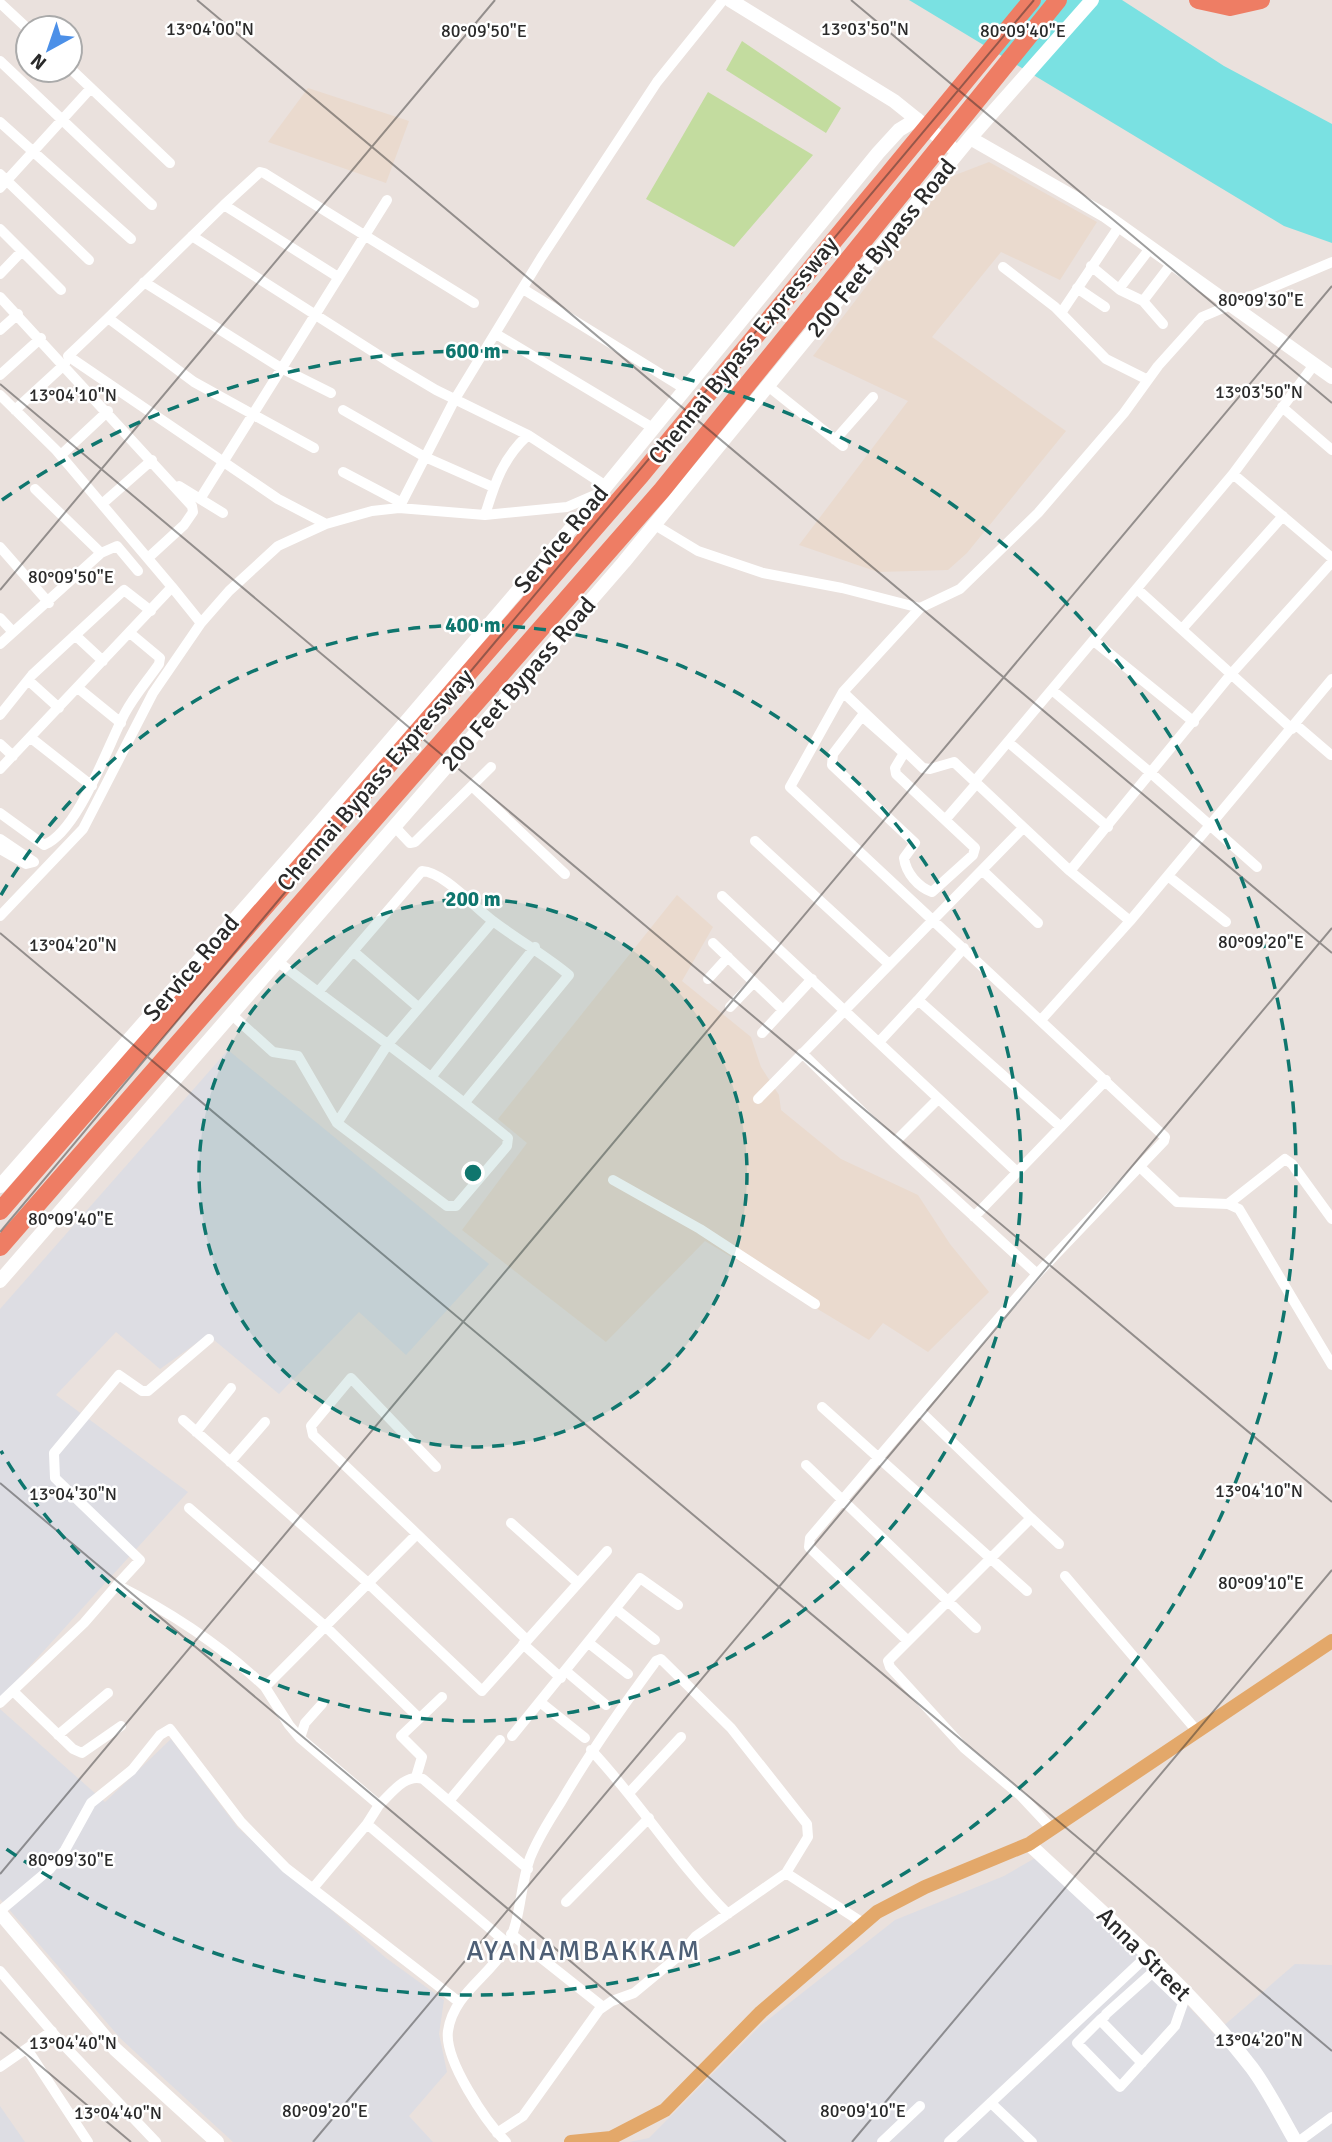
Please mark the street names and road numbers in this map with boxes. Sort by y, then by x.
street label: 200 Feet Bypass Road [800,152,962,344]
street label: Chennai Bypass Expressway [642,230,844,470]
street label: Service Road [507,479,615,599]
street label: 200 Feet Bypass Road [434,591,602,777]
street label: Chennai Bypass Expressway [270,663,480,897]
street label: Service Road [136,908,246,1028]
street label: Anna Street [1091,1901,1197,2007]

